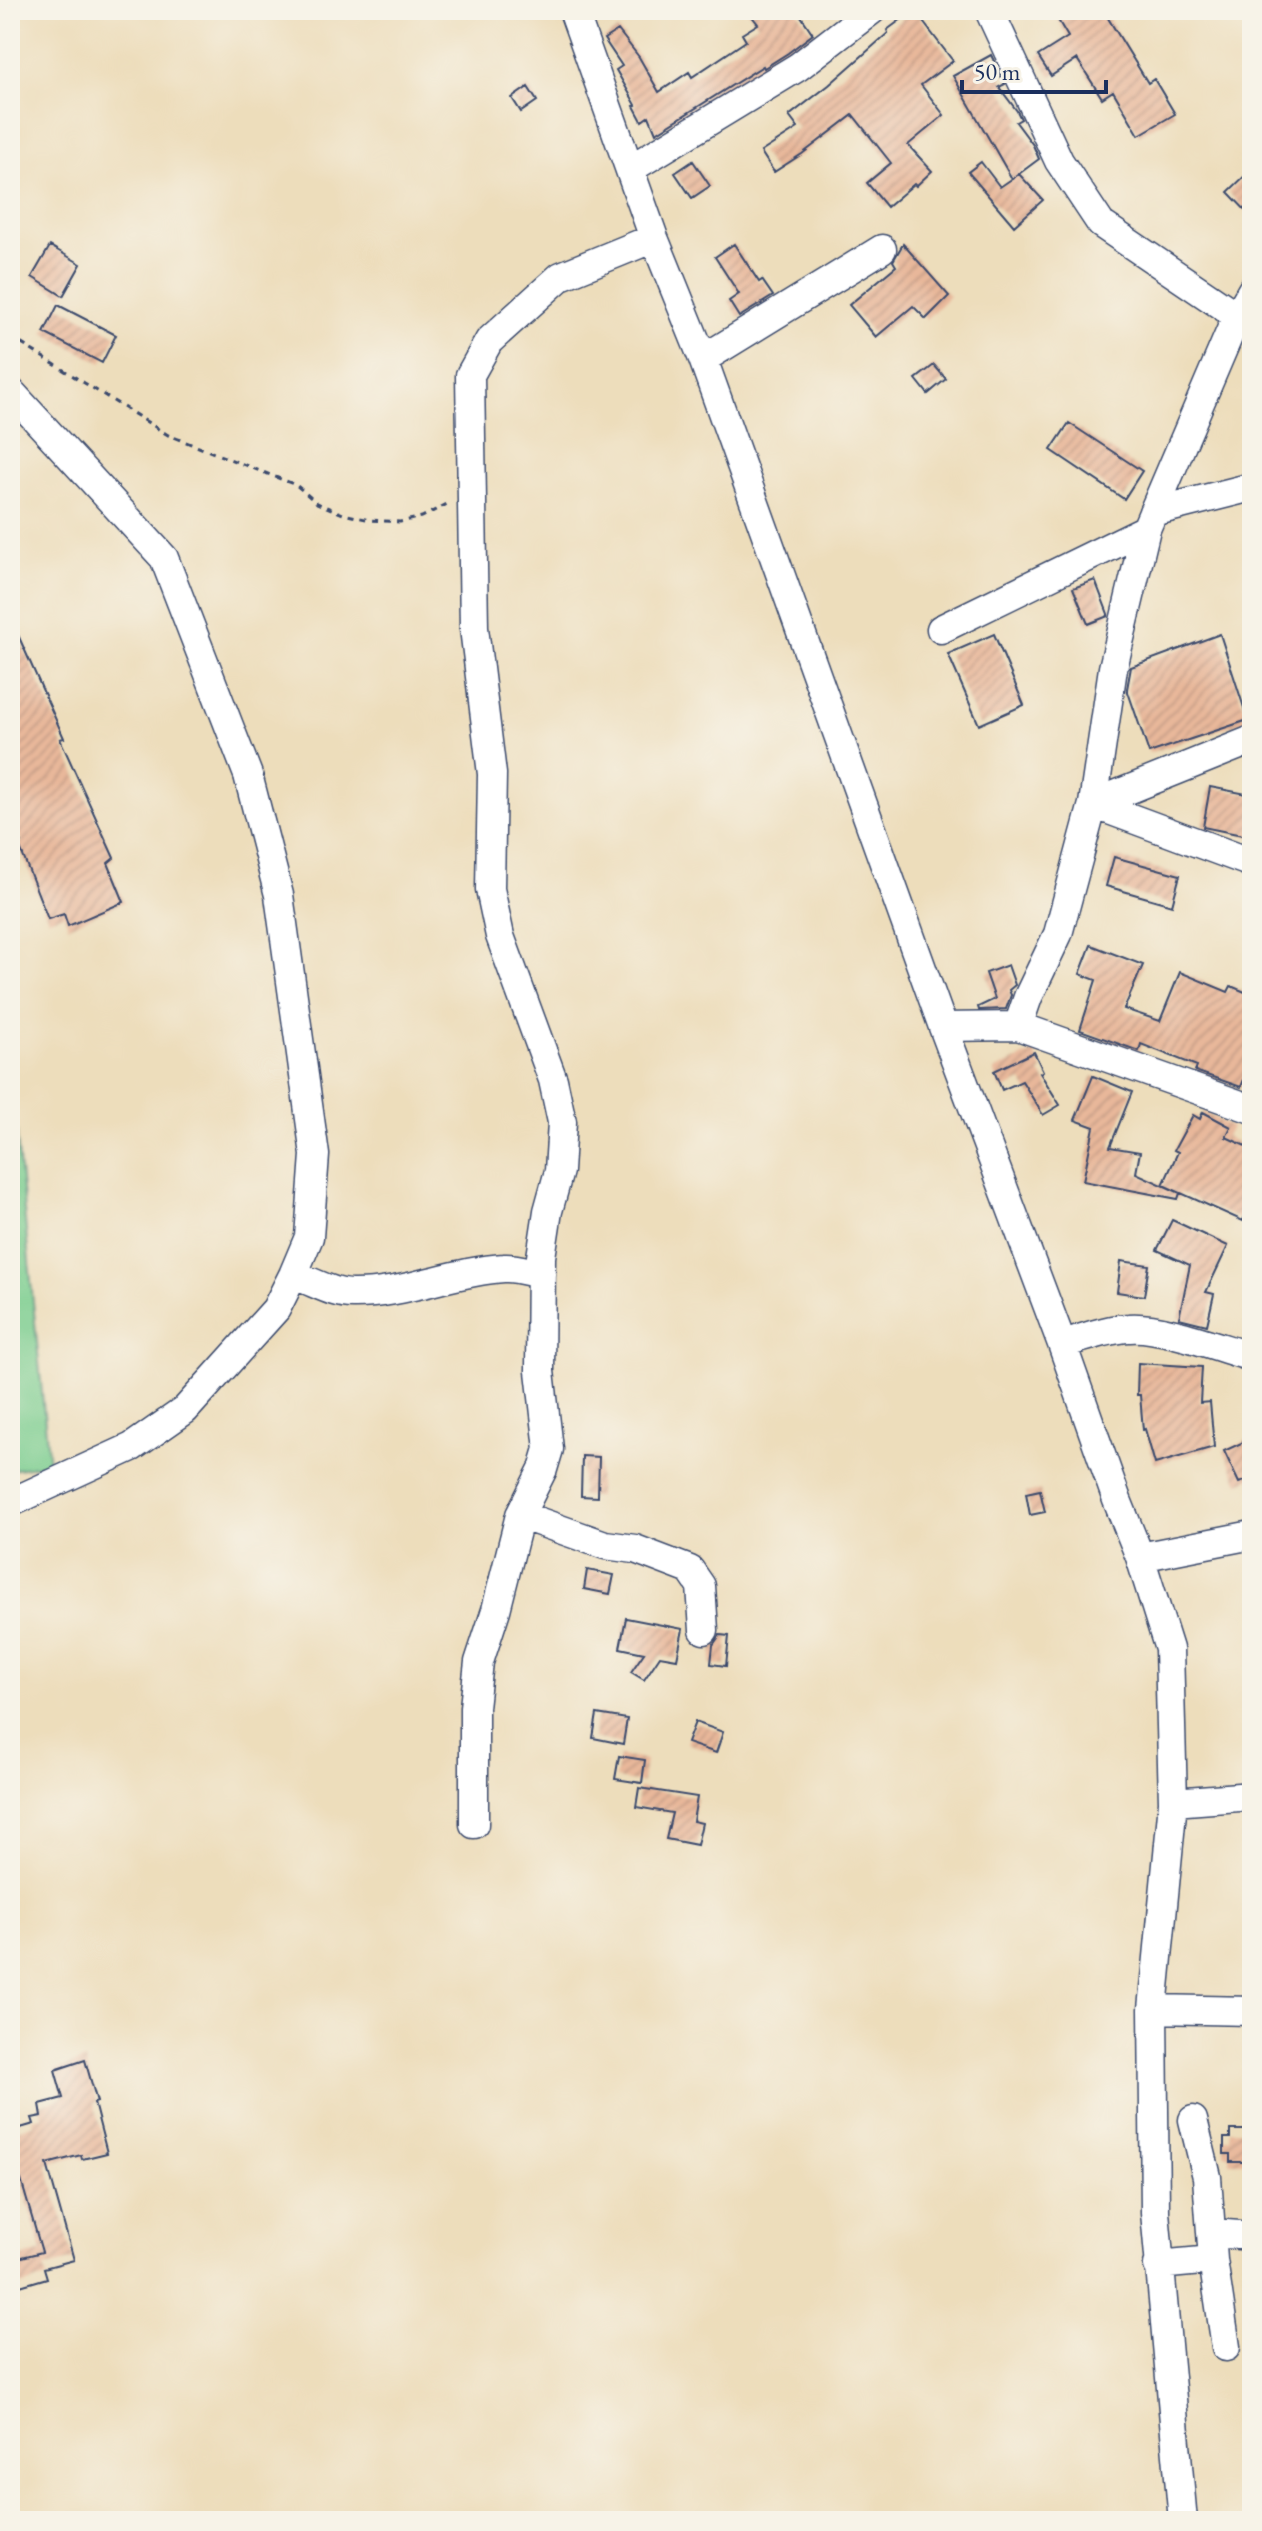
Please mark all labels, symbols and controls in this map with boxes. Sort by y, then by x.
scale bar [962,44,1106,94]
text: 50 m [974,56,1021,87]

